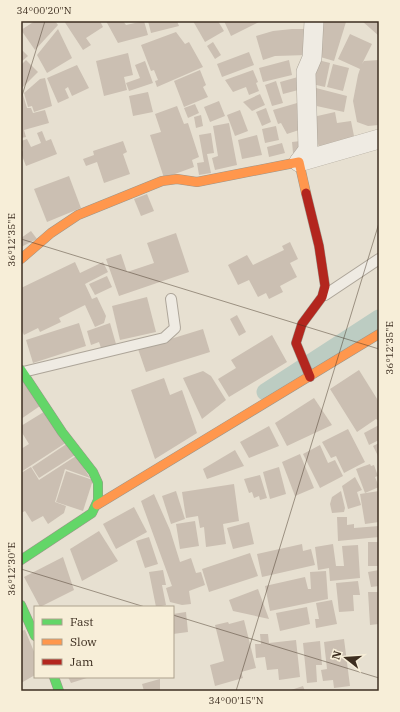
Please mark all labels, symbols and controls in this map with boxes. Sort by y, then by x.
text: 34°00'20"N [17,4,72,17]
text: 36°12'35"E [5,213,18,267]
text: 36°12'35"E [383,321,396,375]
text: 36°12'30"E [5,542,18,596]
legend [34,606,174,678]
text: Fast [70,614,94,629]
text: Slow [70,634,97,649]
north arrow [326,638,366,678]
text: N [328,649,344,661]
text: Jam [70,654,94,669]
text: 34°00'15"N [209,694,264,707]

